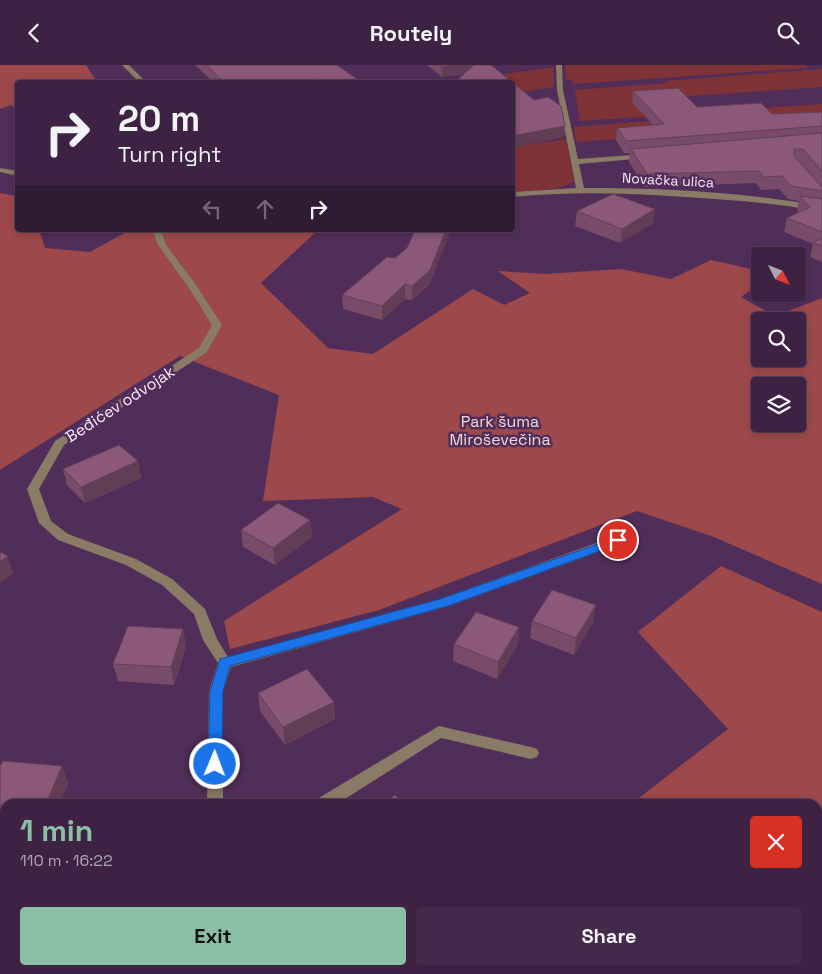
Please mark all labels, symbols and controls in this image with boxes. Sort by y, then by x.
icon: back [20,19,48,47]
text: Routely [370,19,452,47]
icon: search [774,19,802,47]
text: 20 m [118,97,200,141]
icon: right [35,100,100,165]
text: Turn right [118,140,221,168]
street label: Novačka ulica [622,169,714,191]
icon: left [198,195,226,223]
icon: ahead [251,195,279,223]
icon: right [304,195,332,223]
north arrow [751,247,806,303]
map controls [751,247,806,432]
button: search [751,312,806,367]
street label: Beđićev odvojak [61,361,179,447]
button: layers [751,377,806,432]
park label: Park šuma Miroševečina [449,411,551,450]
pin [597,519,639,561]
icon: arrive [604,526,632,554]
position arrow [188,737,240,789]
text: 1 min [20,811,93,850]
button: close [750,816,802,868]
text: 110 m · 16:22 [20,850,113,871]
button: Exit [20,907,406,965]
button: Share [416,907,802,965]

